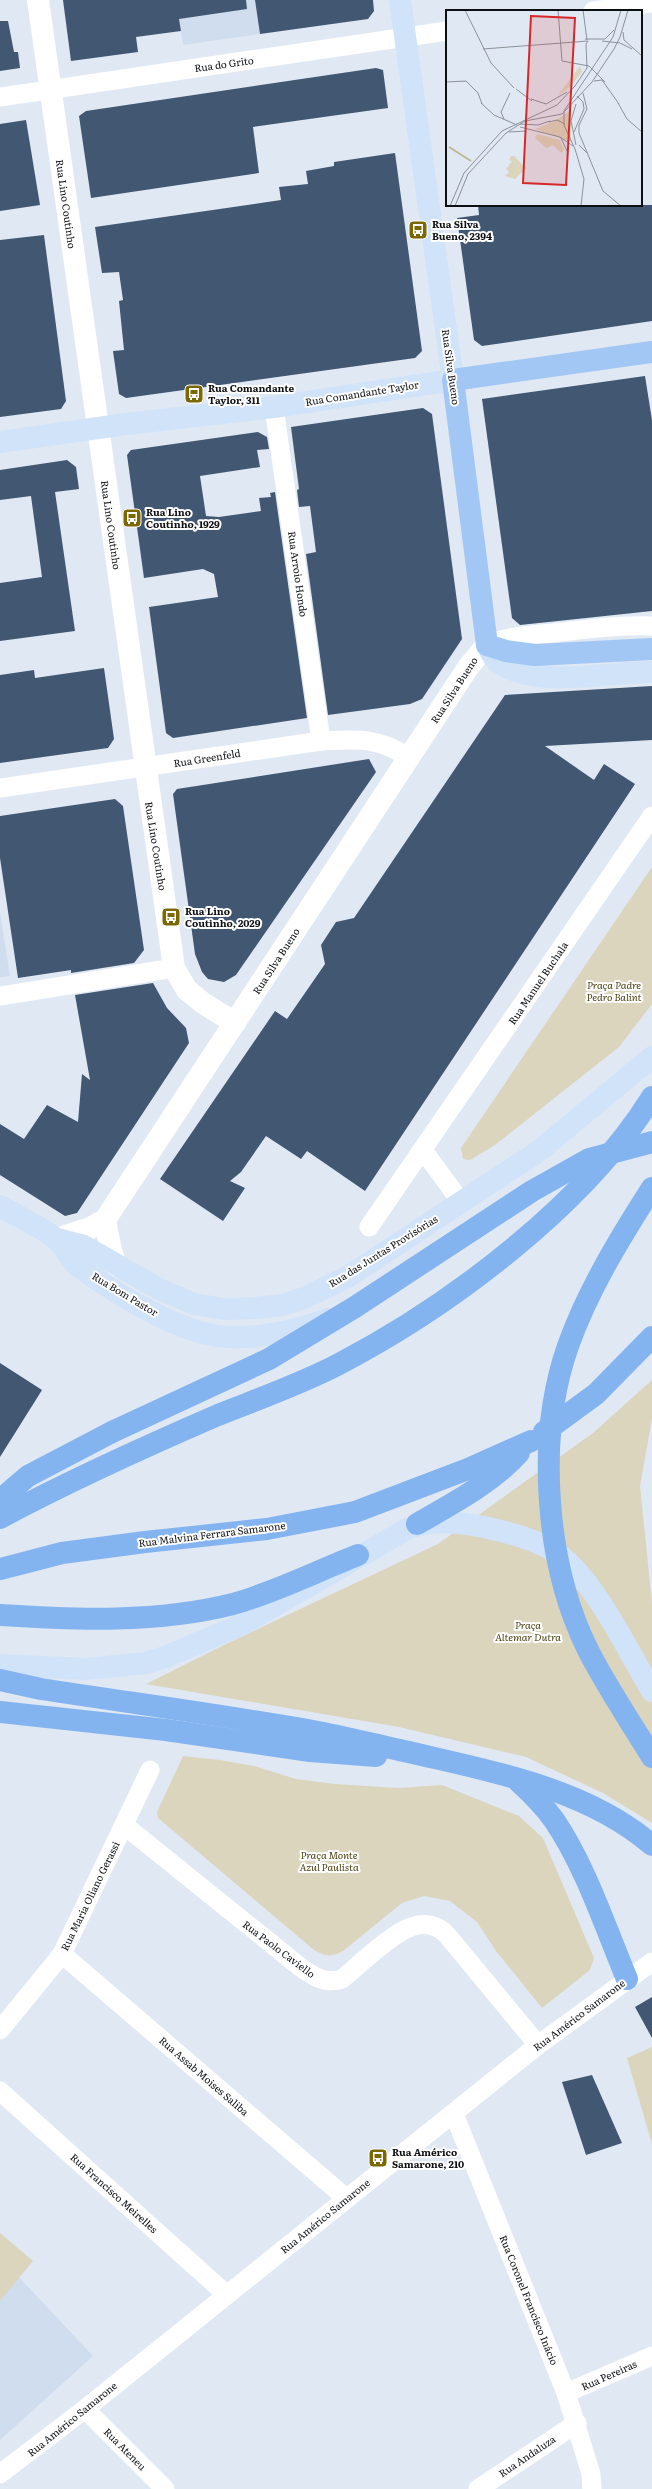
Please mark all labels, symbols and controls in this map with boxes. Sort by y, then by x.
inset map [446,10,642,206]
street label: Rua do Grito [193,52,255,75]
street label: Rua Lino Coutinho [53,158,80,250]
place label: Rua Silva Bueno, 2394 [432,216,492,243]
bus stop icon: Rua Silva Bueno, 2394 [407,219,429,241]
street label: Rua Silva Bueno [439,328,464,406]
street label: Rua Comandante Taylor [304,376,420,409]
place label: Rua Comandante Taylor, 311 [208,380,295,407]
bus stop icon: Rua Comandante Taylor, 311 [183,383,205,405]
street label: Rua Lino Coutinho [98,479,125,571]
place label: Rua Lino Coutinho, 1929 [146,504,220,531]
bus stop icon: Rua Lino Coutinho, 1929 [121,507,143,529]
street label: Rua Arroio Hondo [285,530,312,618]
street label: Rua Silva Bueno [426,653,481,726]
street label: Rua Greenfeld [172,745,242,770]
street label: Rua Lino Coutinho [142,800,171,892]
place label: Rua Lino Coutinho, 2029 [185,903,261,930]
bus stop icon: Rua Lino Coutinho, 2029 [160,906,182,928]
street label: Rua Silva Bueno [248,924,303,997]
street label: Rua Manuel Buchala [504,938,571,1027]
park label: Praça Padre Pedro Balint [587,977,641,1004]
street label: Rua das Juntas Provisórias [325,1211,440,1290]
street label: Rua Bom Pastor [89,1268,161,1319]
street label: Rua Malvina Ferrara Samarone [138,1517,286,1550]
park label: Praça Altemar Dutra [495,1617,561,1644]
street label: Rua Maria Oliano Gerassi [57,1838,123,1953]
park label: Praça Monte Azul Paulista [299,1847,359,1874]
street label: Rua Paolo Caviello [240,1916,319,1981]
street label: Rua Américo Samarone [530,1975,628,2054]
street label: Rua Assab Moises Saliba [156,2032,253,2119]
place label: Rua Américo Samarone, 210 [392,2144,464,2171]
bus stop icon: Rua Américo Samarone, 210 [367,2147,389,2169]
street label: Rua Francisco Meirelles [67,2149,162,2236]
street label: Rua Américo Samarone [277,2175,373,2257]
street label: Rua Coronel Francisco Inácio [496,2233,563,2367]
street label: Rua Pereiras [579,2355,639,2393]
street label: Rua Américo Samarone [24,2378,120,2460]
street label: Rua Ateneu [101,2424,150,2474]
street label: Rua Andaluza [495,2431,559,2480]

